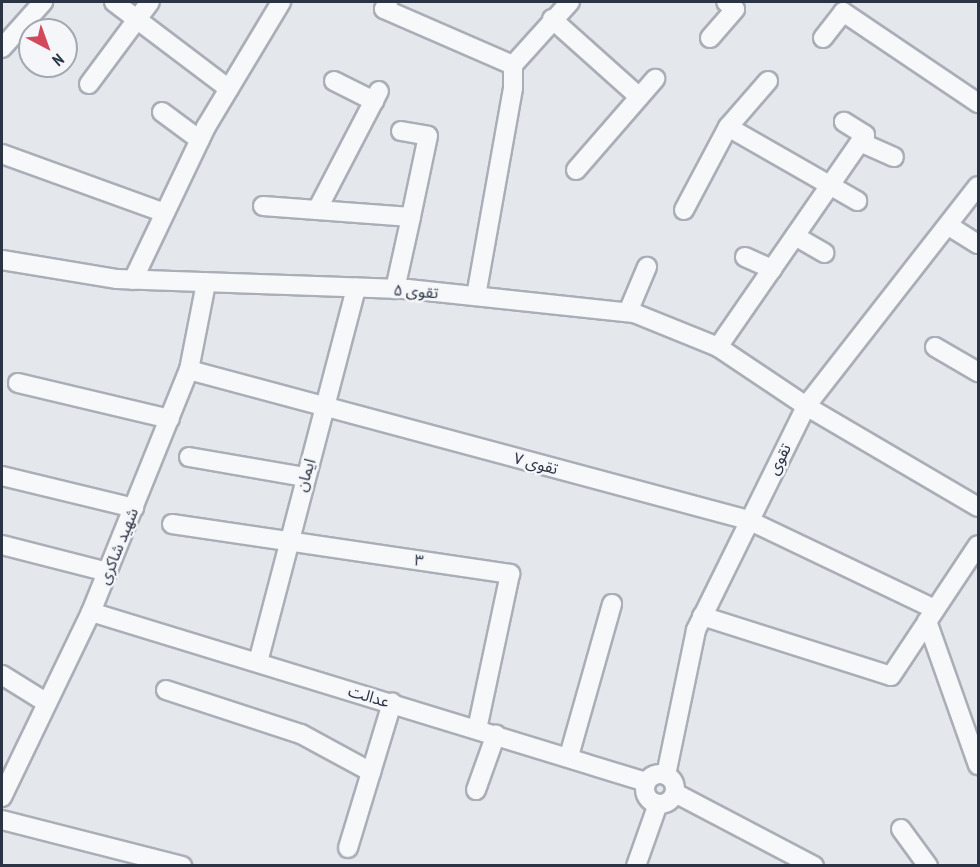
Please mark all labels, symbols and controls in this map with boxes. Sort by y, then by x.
north arrow [18,18,78,78]
text: N [49,50,68,70]
street label: تقوی ۵ [393,280,439,302]
street label: تقوی [763,440,795,478]
street label: تقوی ۷ [512,448,560,478]
street label: ایمان [291,456,319,494]
street label: شهید شاکری [94,505,142,587]
street label: ۳ [413,550,425,570]
street label: عدالت [346,681,392,711]

